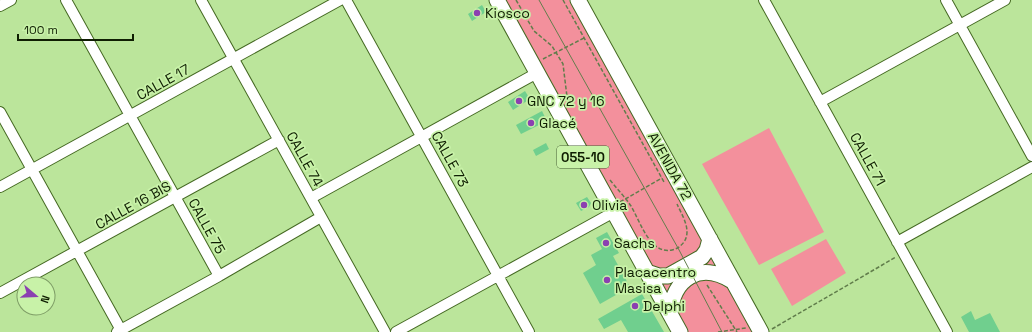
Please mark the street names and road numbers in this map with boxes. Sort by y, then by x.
street label: CALLE 17 [133,60,193,104]
street label: CALLE 74 [283,128,328,190]
street label: CALLE 73 [427,128,473,190]
street label: AVENIDA 72 [644,129,696,203]
street label: CALLE 71 [846,129,890,189]
road number: 055-10 [557,146,609,168]
street label: CALLE 16 BIS [92,177,174,233]
street label: CALLE 75 [184,195,230,257]

